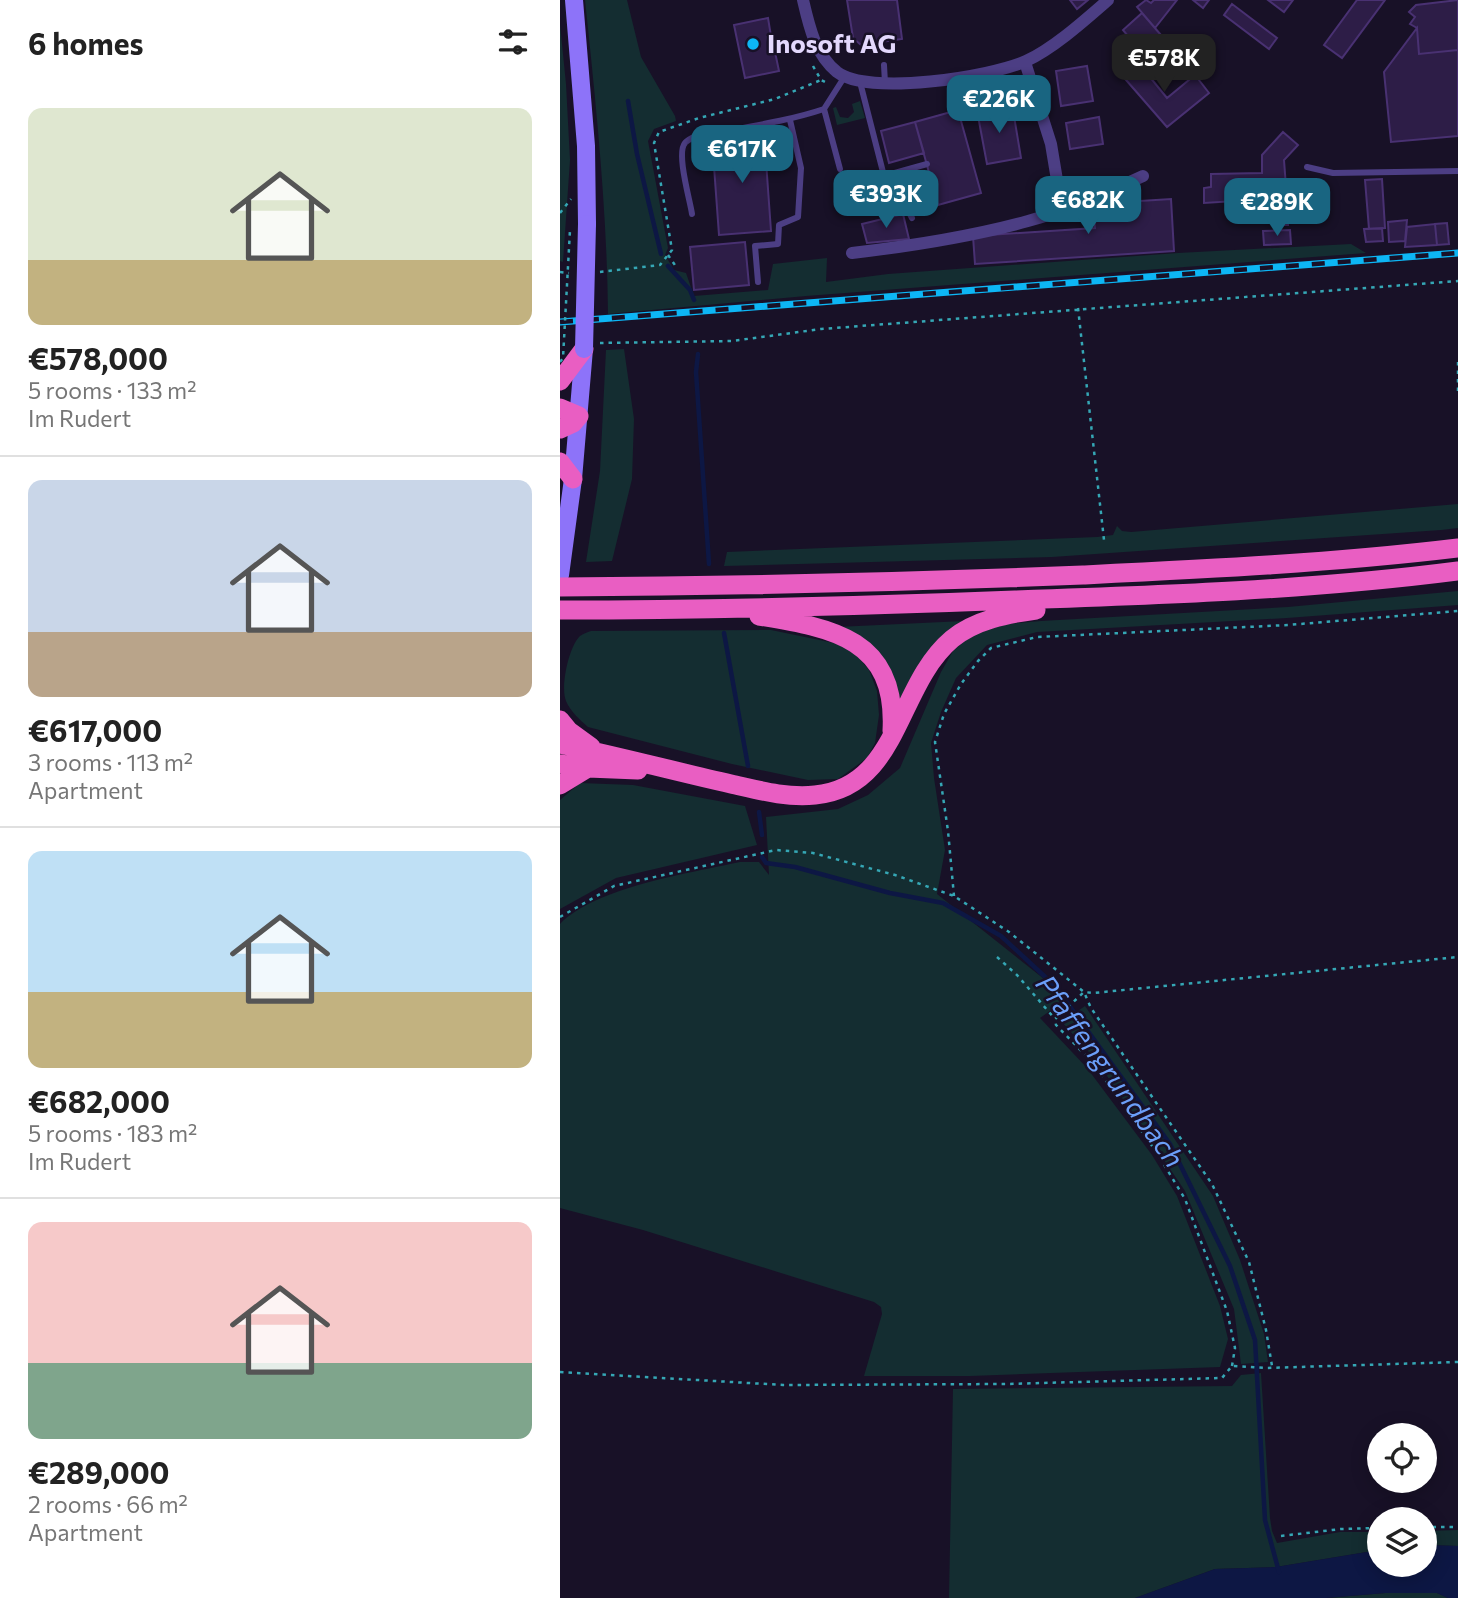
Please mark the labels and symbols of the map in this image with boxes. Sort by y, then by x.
place label: Inosoft AG [767,27,897,58]
pin: €578K [1115,34,1213,94]
marker: Inosoft AG [745,36,761,52]
pin: €226K [950,76,1048,135]
pin: €617K [693,125,791,185]
pin: €393K [837,170,935,230]
pin: €682K [1039,176,1137,236]
pin: €289K [1228,178,1326,238]
water label: Pfaffengrundbach [1029,967,1192,1173]

